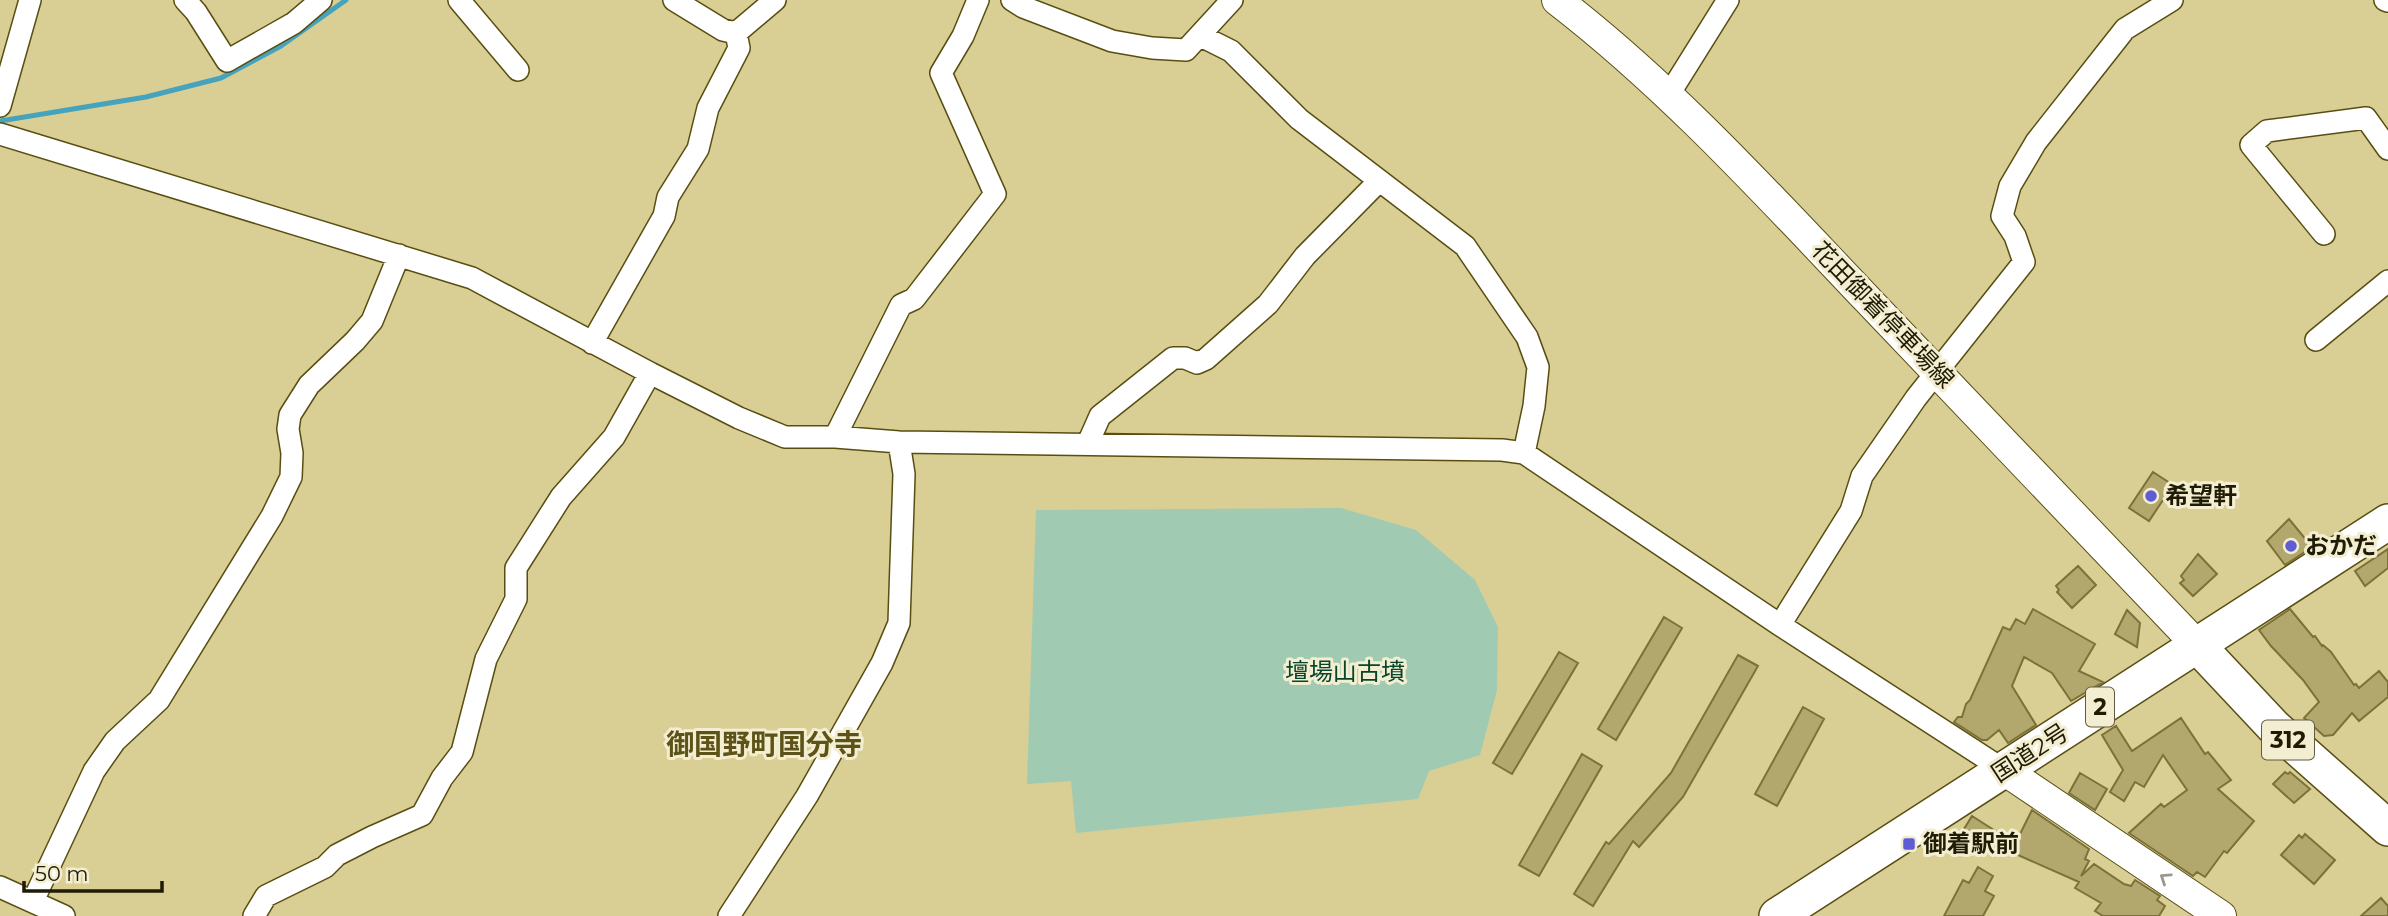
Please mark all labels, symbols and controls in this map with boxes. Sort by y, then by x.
street label: 花田御着停車場線 [1806,236,1960,394]
place label: 希望軒 [2165,481,2237,510]
marker: 希望軒 [2143,488,2159,504]
place label: おかだ [2305,531,2377,560]
marker: おかだ [2283,538,2299,554]
park label: 壇場山古墳 [1285,657,1405,686]
road number: 2 [2086,688,2114,726]
street label: 国道2号 [1986,717,2074,788]
road number: 312 [2262,720,2314,760]
district label: 御国野町国分寺 [666,727,862,761]
place label: 御着駅前 [1923,829,2019,858]
marker: 御着駅前 [1901,836,1917,852]
scale bar [24,850,163,894]
text: 50 m [35,861,89,886]
one-way arrow [2159,873,2172,886]

